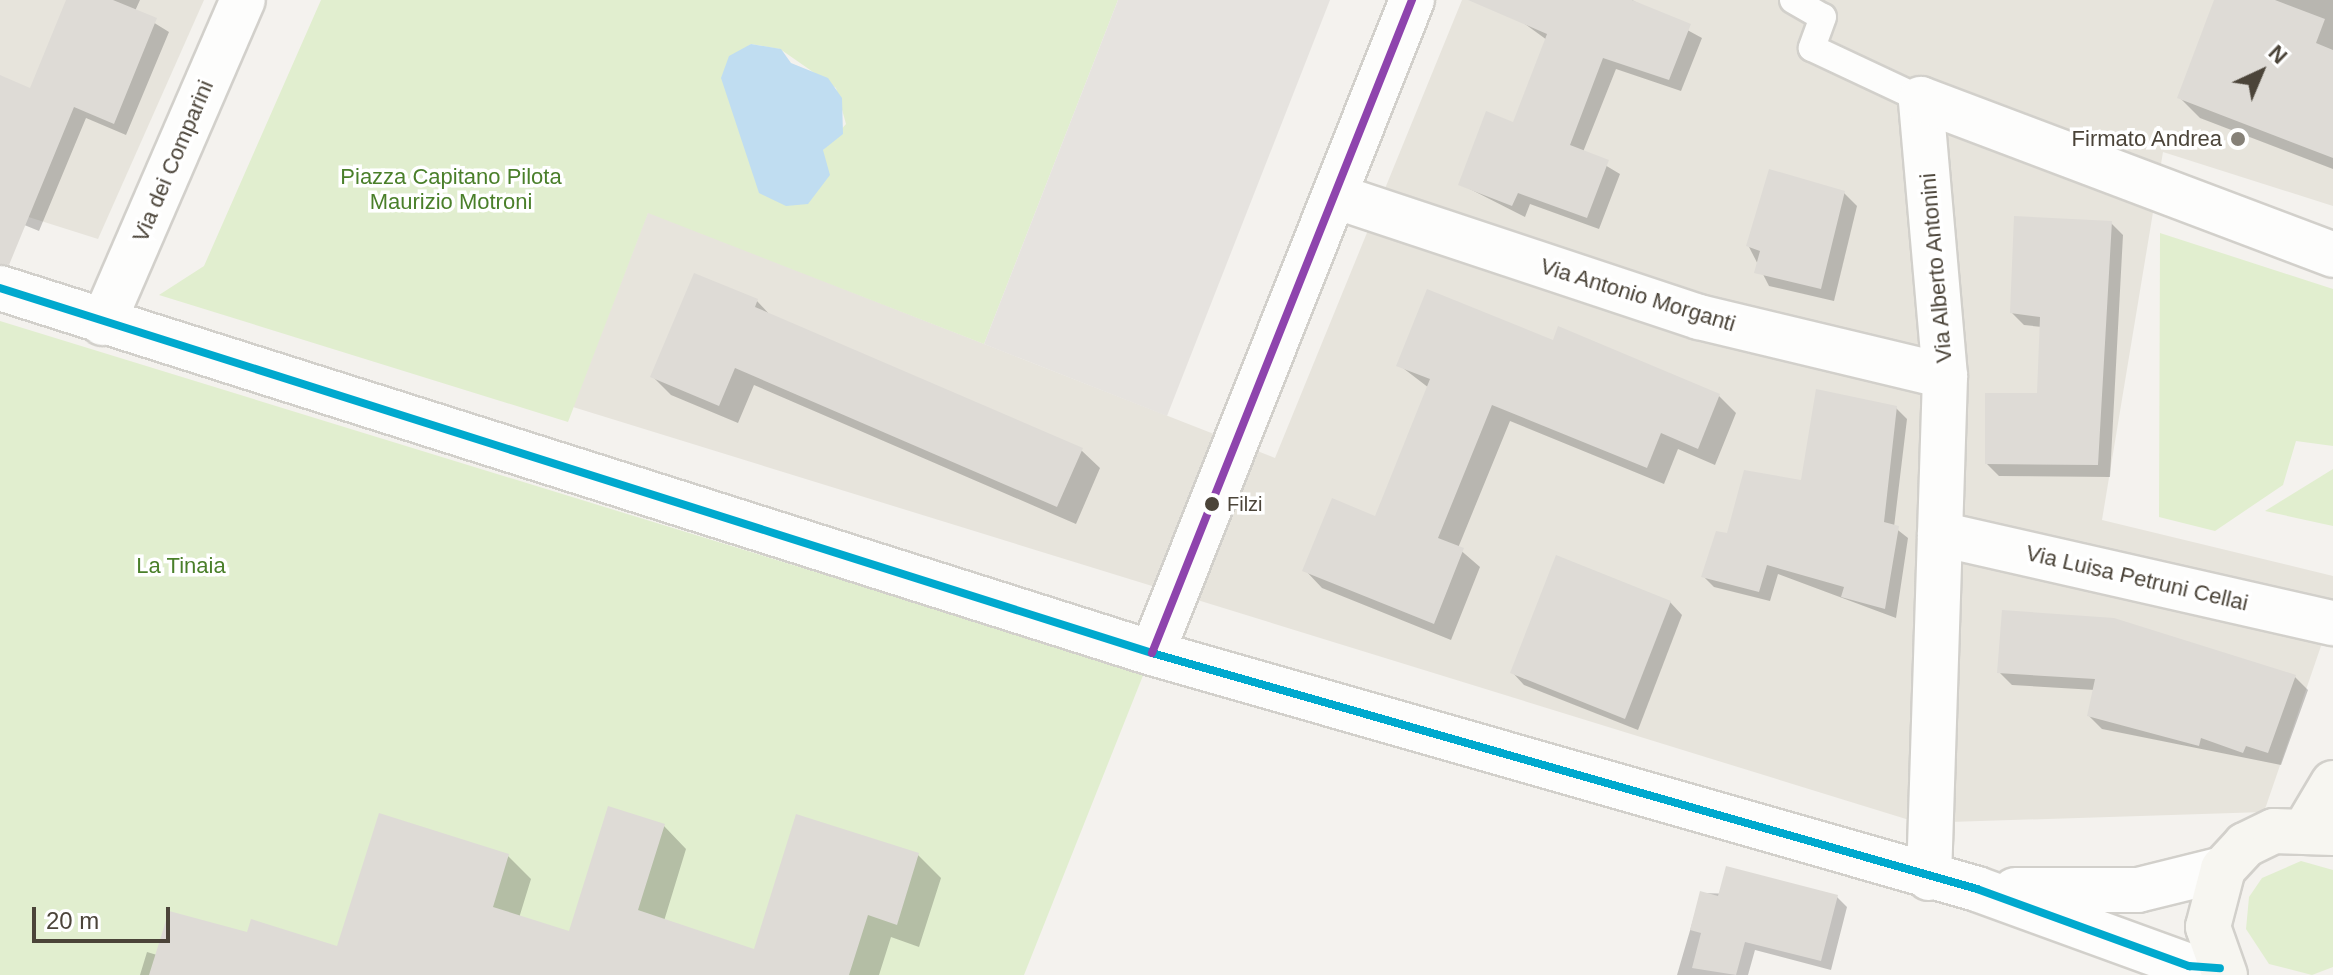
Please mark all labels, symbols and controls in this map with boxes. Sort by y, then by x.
north arrow [2221,32,2301,112]
text: N [2264,40,2292,69]
street label: Via dei Comparini [127,76,219,246]
place label: Firmato Andrea [2070,126,2222,152]
marker: Firmato Andrea [2229,130,2247,148]
park label: Piazza Capitano Pilota Maurizio Motroni [340,163,562,214]
street label: Via Alberto Antonini [1914,171,1958,365]
street label: Via Antonio Morganti [1537,253,1739,337]
place label: Filzi [1227,492,1263,516]
marker: Filzi [1204,496,1220,512]
street label: Via Luisa Petruni Cellai [2023,540,2251,616]
park label: La Tinaia [136,553,226,579]
scale bar [36,891,174,941]
text: 20 m [46,907,99,934]

